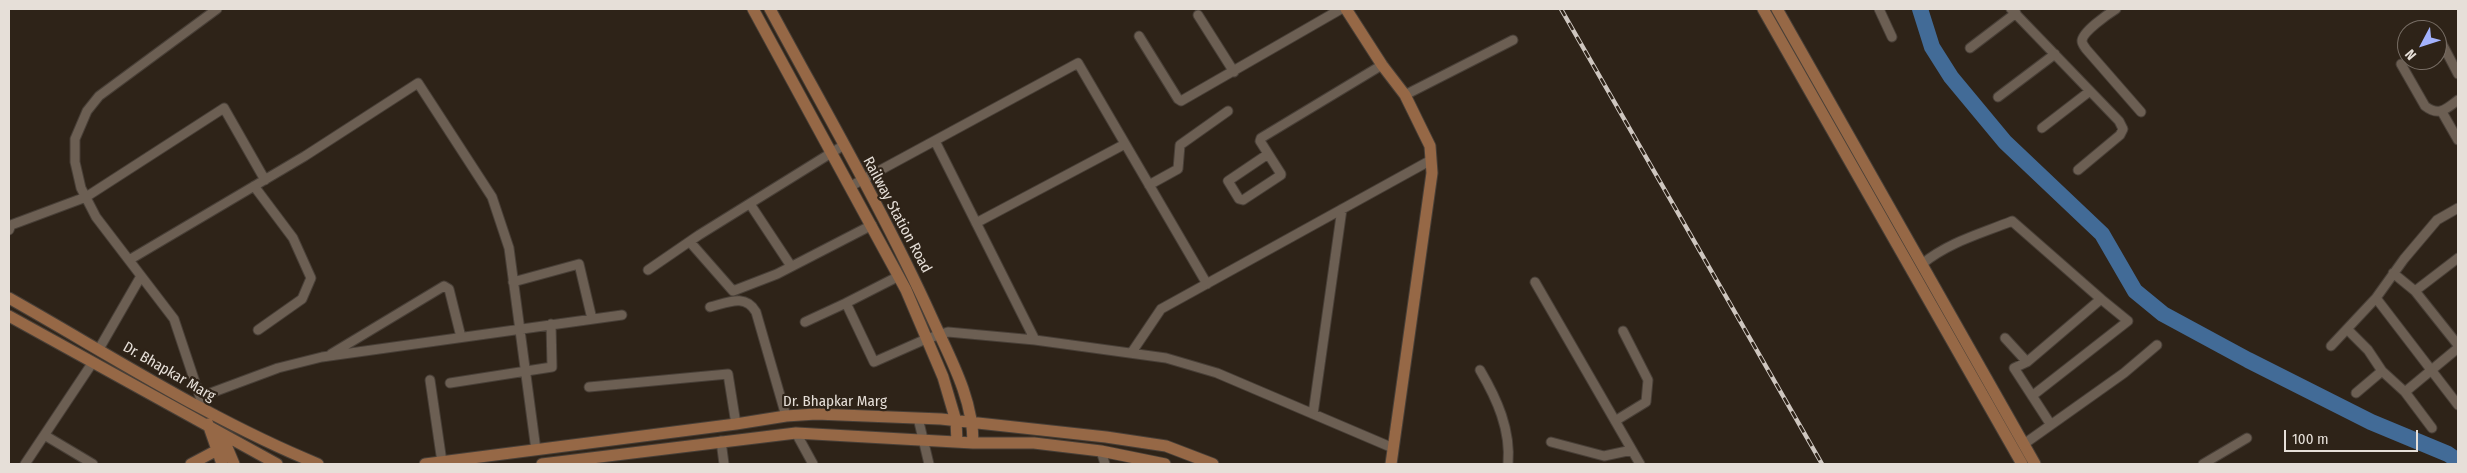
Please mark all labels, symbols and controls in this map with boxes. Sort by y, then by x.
north arrow [2397,20,2447,70]
text: N [2402,46,2420,63]
street label: Railway Station Road [859,154,935,276]
street label: Dr. Bhapkar Marg [120,338,218,406]
street label: Dr. Bhapkar Marg [783,393,887,411]
scale bar [2287,420,2421,452]
text: 100 m [2292,430,2329,448]

